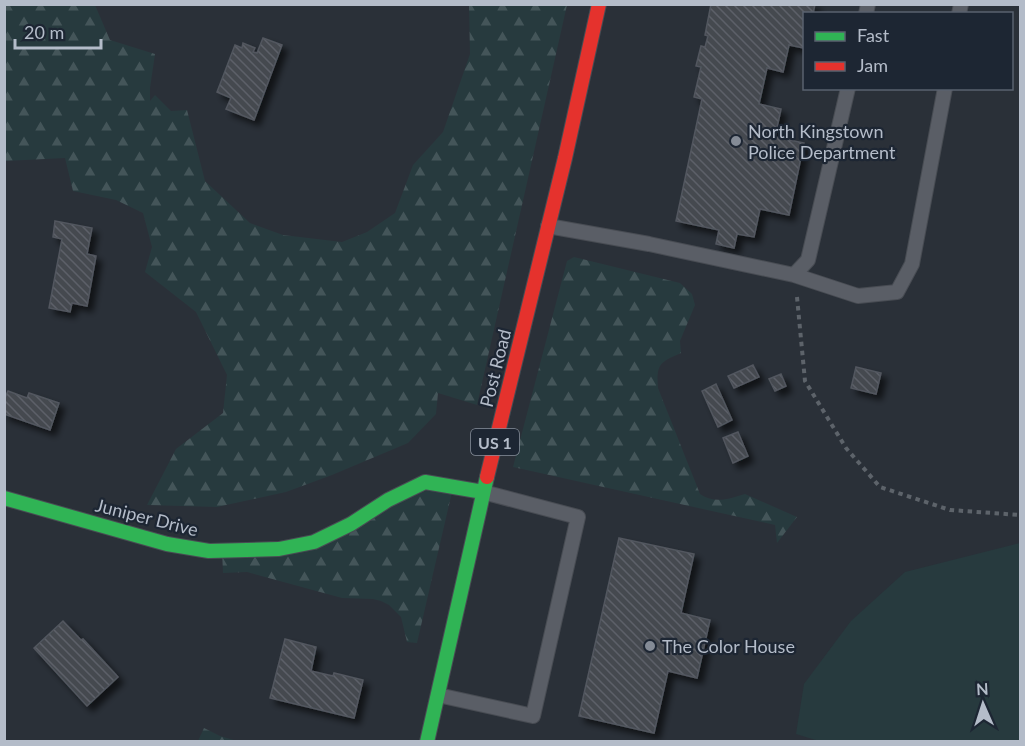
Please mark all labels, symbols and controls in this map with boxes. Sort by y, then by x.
scale bar [15,12,100,50]
legend [803,12,1013,90]
text: 20 m [24,21,64,43]
text: Fast [857,24,890,46]
text: Jam [857,54,888,76]
place label: North Kingstown Police Department [748,120,896,163]
marker: North Kingstown Police Department [729,134,743,148]
street label: Post Road [475,327,515,409]
road number: US 1 [471,429,519,455]
street label: Juniper Drive [93,494,201,540]
place label: The Color House [662,635,795,657]
marker: The Color House [643,639,657,653]
north arrow [953,674,1013,734]
text: N [976,679,989,698]

